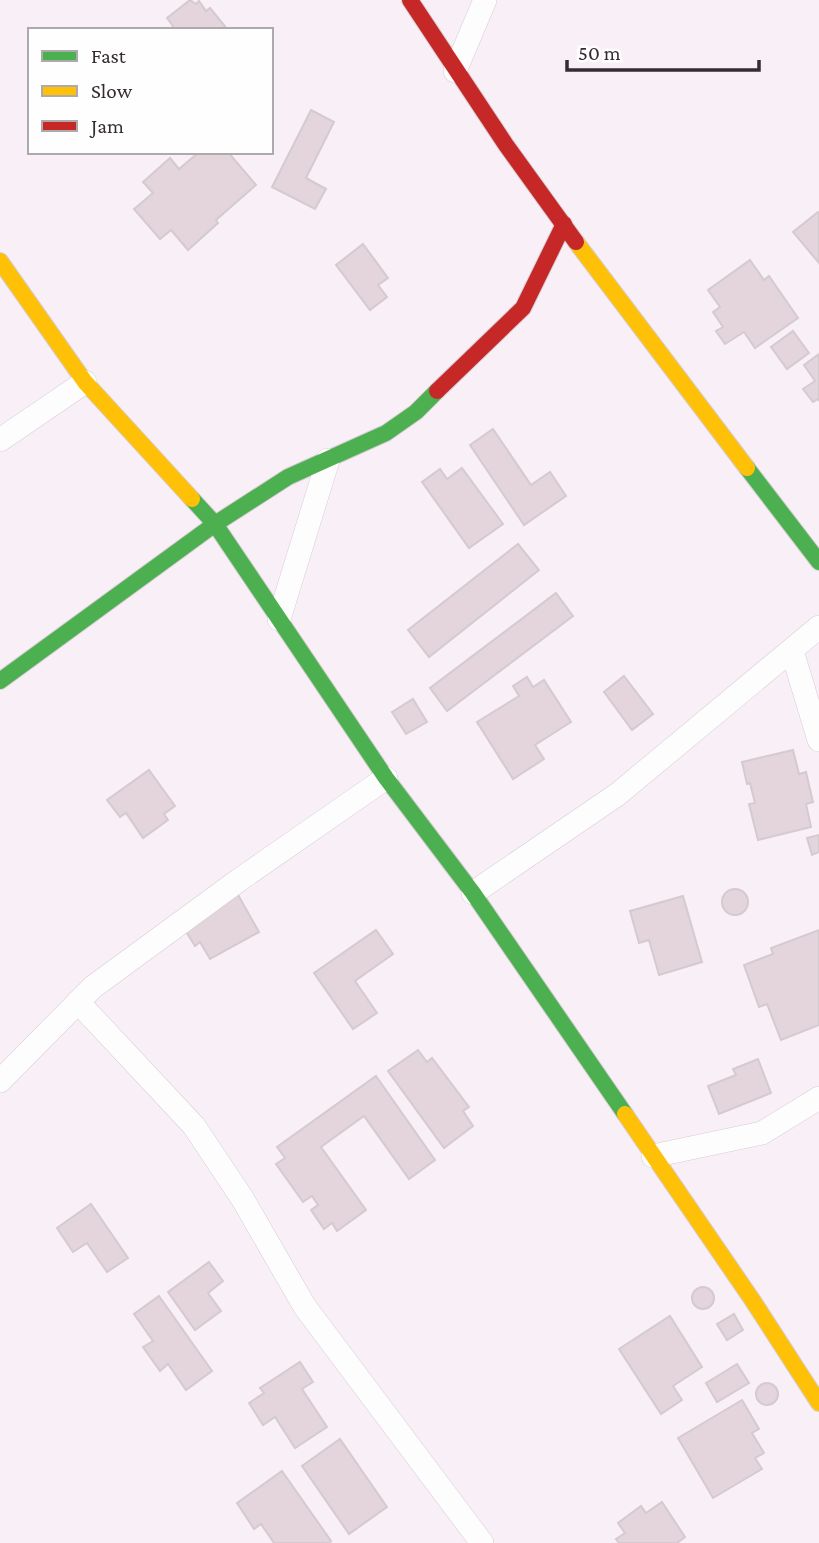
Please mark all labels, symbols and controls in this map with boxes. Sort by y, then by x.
legend [28,28,273,154]
scale bar [567,28,760,72]
text: 50 m [578,41,621,65]
text: Fast [91,44,127,68]
text: Slow [91,79,133,103]
text: Jam [89,114,124,138]

